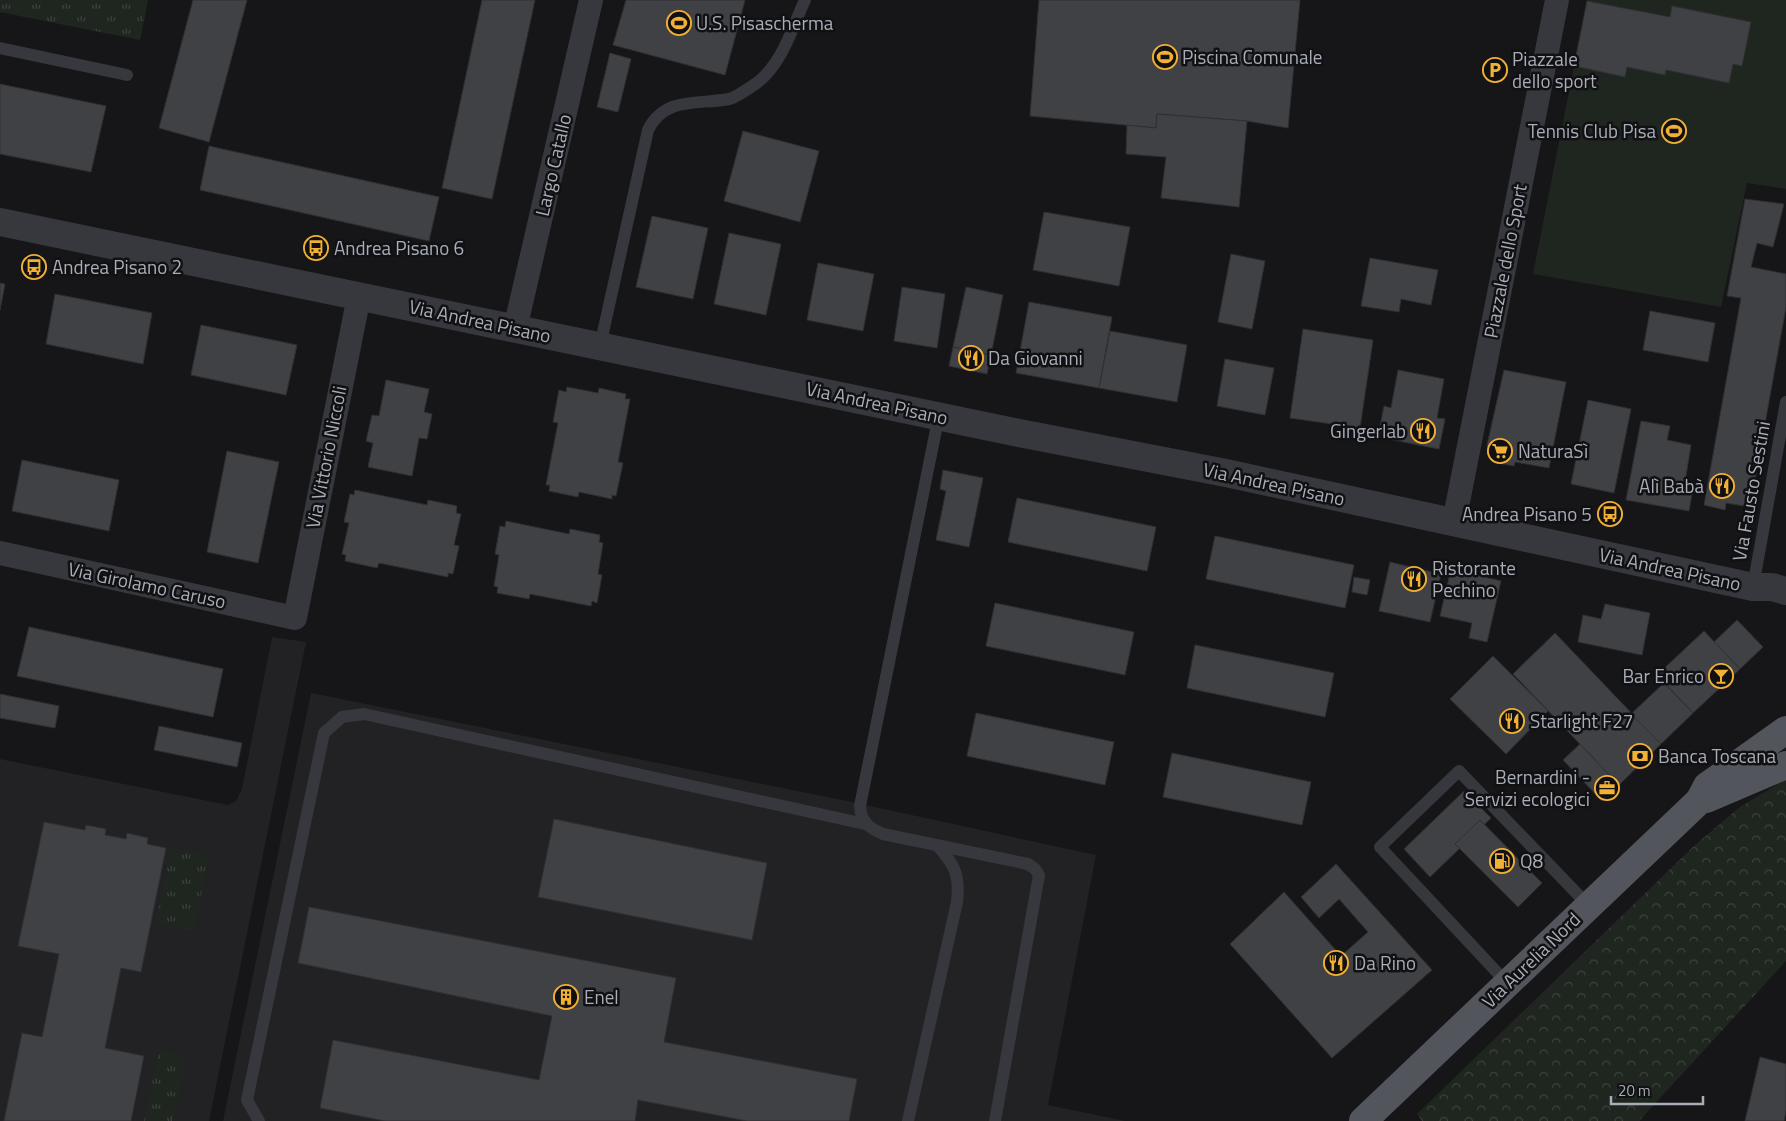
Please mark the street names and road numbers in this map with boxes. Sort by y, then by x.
street label: Largo Catallo [527,111,578,219]
street label: Piazzale dello Sport [1475,181,1534,340]
street label: Via Andrea Pisano [407,291,554,350]
street label: Via Andrea Pisano [804,373,951,432]
street label: Via Vittorio Niccoli [298,383,354,531]
street label: Via Fausto Sestini [1724,419,1777,563]
street label: Via Andrea Pisano [1201,454,1348,513]
street label: Via Andrea Pisano [1597,539,1744,598]
street label: Via Girolamo Caruso [66,554,229,615]
street label: Via Aurelia Nord [1475,905,1587,1014]

